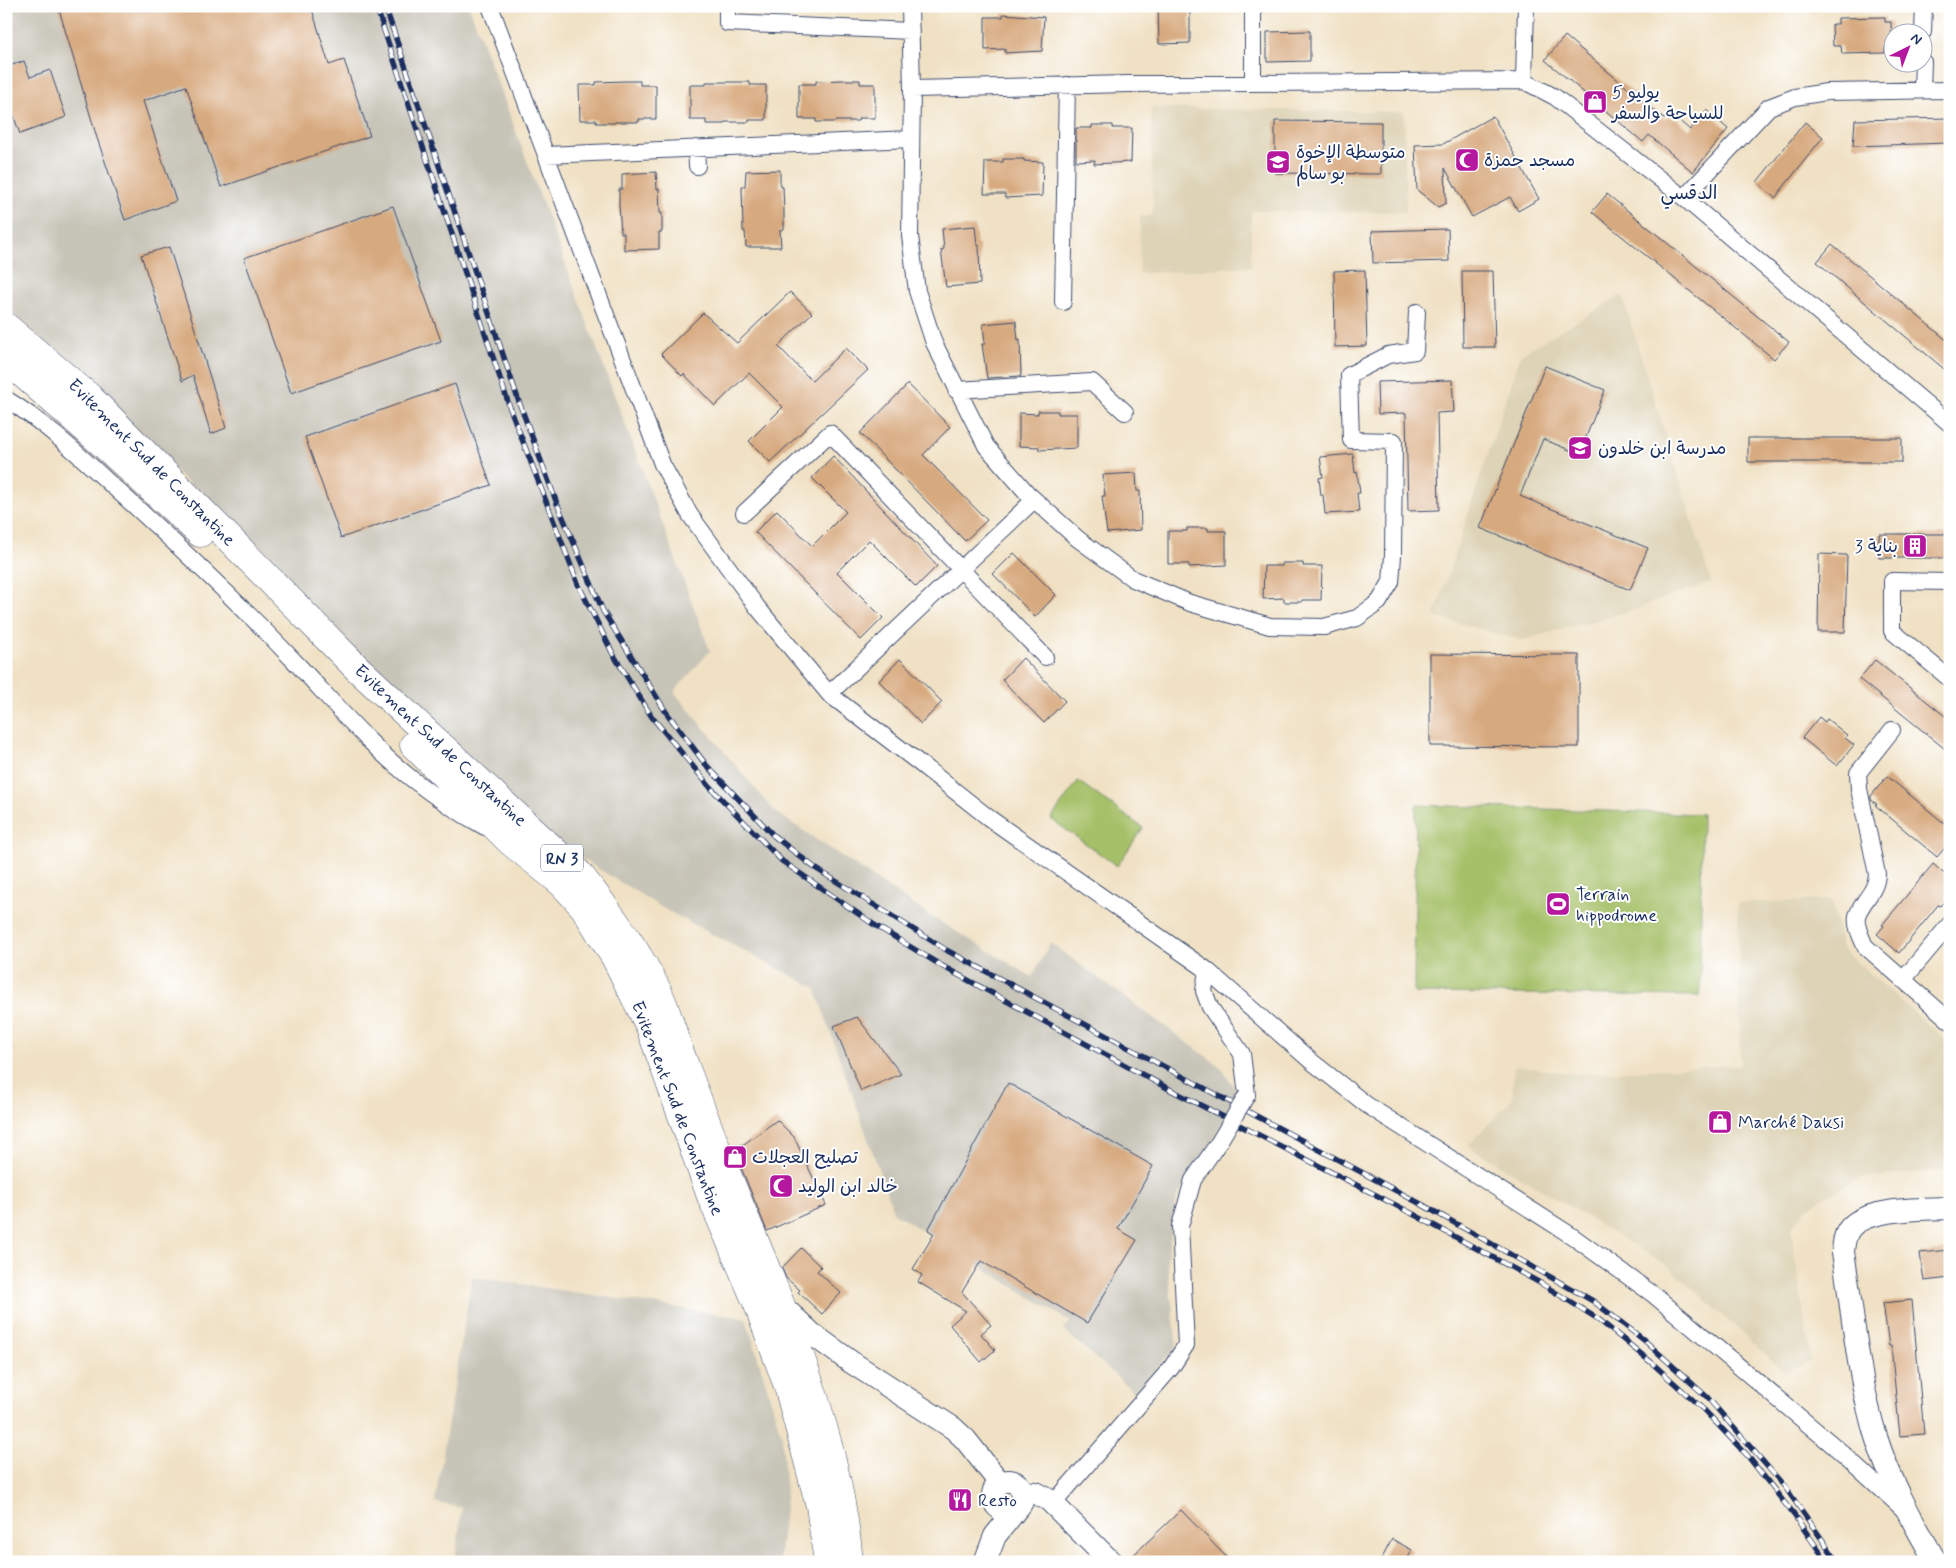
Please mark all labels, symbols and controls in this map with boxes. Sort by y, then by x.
north arrow [1884,22,1934,72]
text: N [1907,29,1926,49]
place label: 5 يوليو للسياحة والسفر [1610,81,1724,126]
shop icon: 5 يوليو للسياحة والسفر [1582,89,1608,115]
place label: متوسطة الإخوة بو سالم [1296,141,1406,187]
mosque icon: مسجد حمزة [1454,147,1480,173]
school or university icon: متوسطة الإخوة بو سالم [1265,149,1291,175]
place label: مسجد حمزة [1484,149,1575,173]
district label: الدقسي [1660,181,1718,209]
street label: Evitement Sud de Constantine [62,374,240,552]
school or university icon: مدرسة ابن خلدون [1567,435,1593,461]
place label: مدرسة ابن خلدون [1598,437,1726,461]
building icon: بناية 3 [1902,533,1928,559]
place label: بناية 3 [1855,535,1898,559]
street label: Evitement Sud de Constantine [349,659,532,832]
road number: RN 3 [541,844,583,871]
place label: Terrain hippodrome [1576,883,1657,928]
sports icon: Terrain hippodrome [1545,891,1571,917]
street label: Evitement Sud de Constantine [625,998,729,1219]
shop icon: Marché Daksi [1707,1109,1733,1135]
place label: Marché Daksi [1738,1111,1844,1135]
shop icon: تصليح العجلات [722,1144,748,1170]
place label: تصليح العجلات [752,1146,859,1170]
mosque icon: خالد ابن الوليد [768,1173,794,1199]
place label: خالد ابن الوليد [798,1175,898,1199]
restaurant icon: Resto [947,1487,973,1513]
place label: Resto [978,1489,1017,1513]

